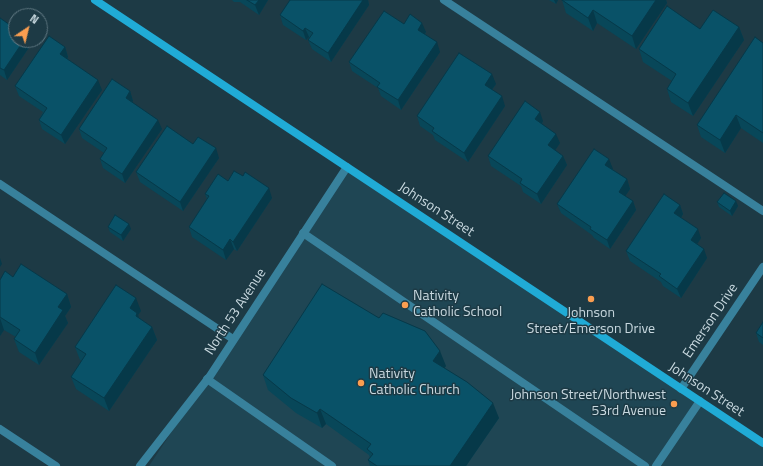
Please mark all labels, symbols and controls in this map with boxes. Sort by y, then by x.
north arrow [8,8,48,48]
text: N [27,10,42,28]
street label: Johnson Street [395,179,477,241]
street label: North 53 Avenue [202,266,270,358]
street label: Emerson Drive [680,280,742,362]
place label: Nativity Catholic School [413,289,502,322]
marker: Johnson Street/Emerson Drive [586,294,596,304]
marker: Nativity Catholic School [400,300,410,310]
place label: Johnson Street/Emerson Drive [527,306,655,338]
street label: Johnson Street [665,359,747,421]
place label: Nativity Catholic Church [369,367,460,400]
marker: Nativity Catholic Church [356,378,366,388]
place label: Johnson Street/Northwest 53rd Avenue [510,388,666,420]
marker: Johnson Street/Northwest 53rd Avenue [669,399,679,409]

